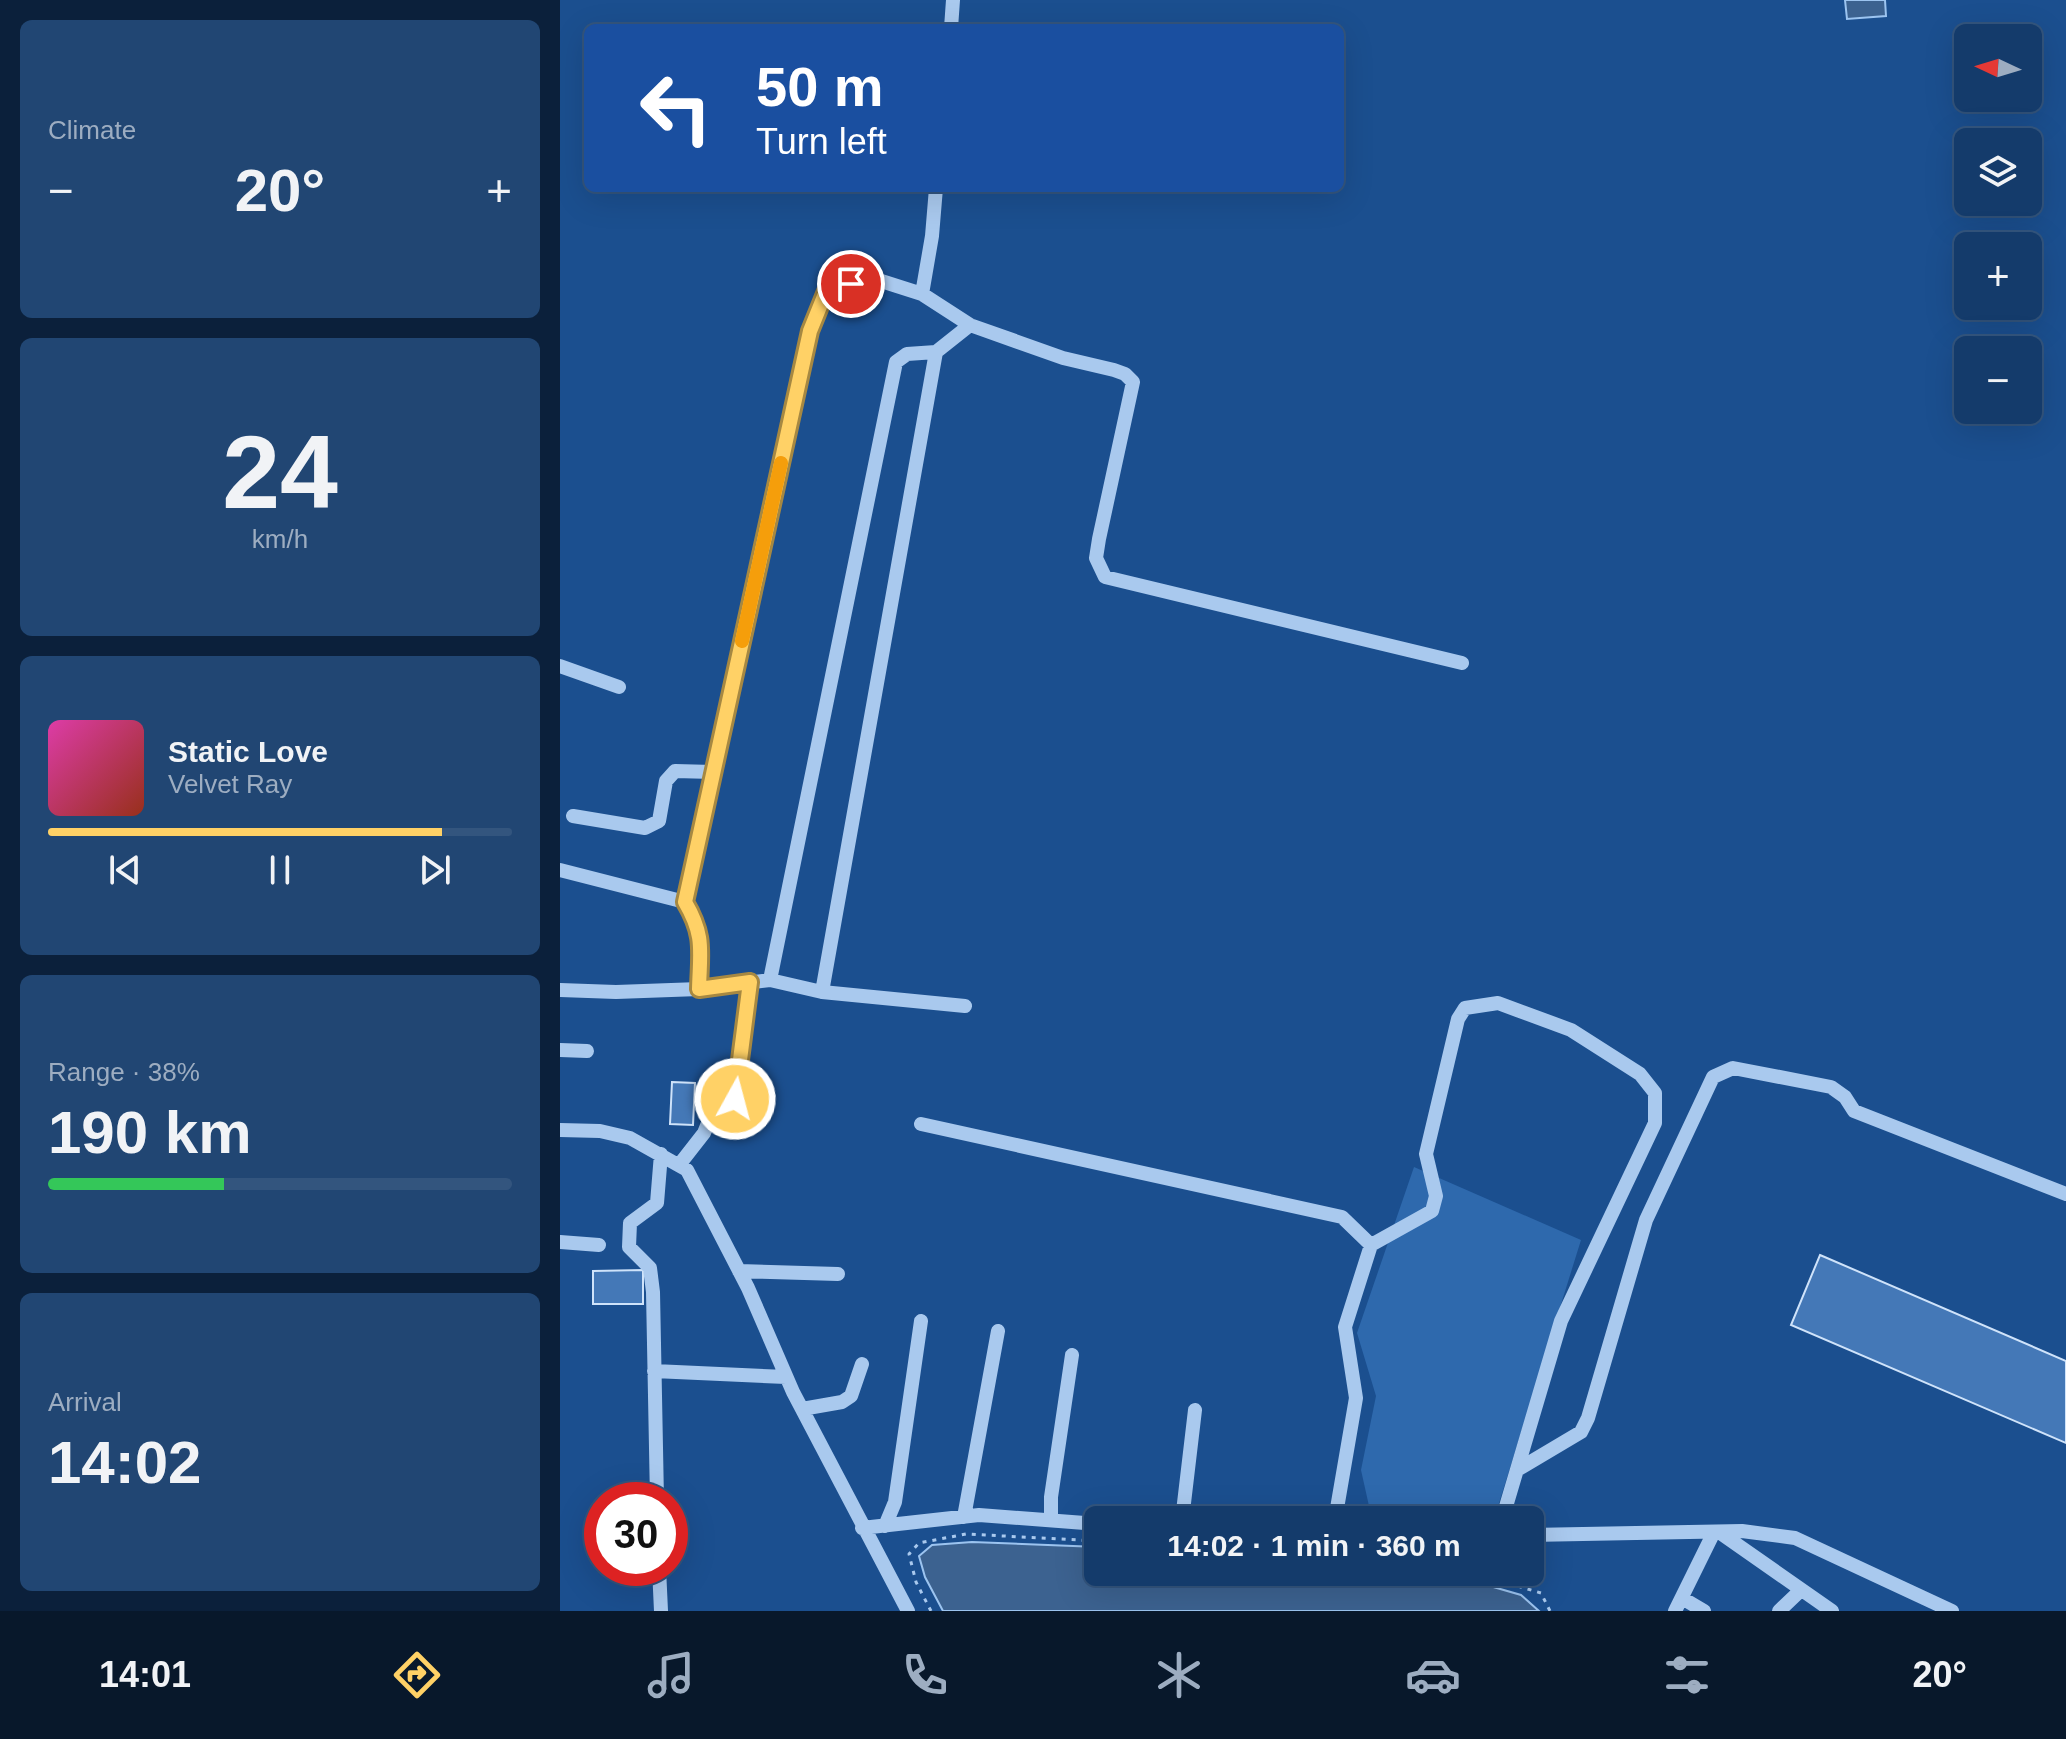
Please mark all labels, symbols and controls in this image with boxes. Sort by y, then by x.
north arrow [1954,24,2042,112]
map controls [1954,24,2042,424]
text: 50 m [756,55,884,118]
icon: left [624,56,728,160]
text: Climate [48,115,136,145]
text: Turn left [756,121,887,162]
button: layers [1954,128,2042,216]
text: 20° [235,157,325,224]
text: − [48,166,74,215]
text: + [486,166,512,215]
button: + [1954,232,2042,320]
pin [817,250,885,318]
icon: arrive [829,262,873,306]
button: − [1954,336,2042,424]
text: 24 [222,414,338,530]
text: km/h [252,524,308,554]
text: Static Love [168,735,328,768]
text: Velvet Ray [168,769,292,799]
icon: previous [103,848,147,892]
icon: pause [258,848,302,892]
icon: next [413,848,457,892]
text: Range · 38% [48,1057,200,1087]
position arrow [693,1057,777,1141]
text: 190 km [48,1099,252,1166]
text: Arrival [48,1387,122,1417]
text: 14:02 [48,1429,201,1496]
speed limit sign: 30 [584,1482,688,1586]
text: 14:02 · 1 min · 360 m [1167,1529,1461,1562]
icon: directions [389,1647,445,1703]
icon: music [643,1647,699,1703]
icon: phone [897,1647,953,1703]
icon: climate [1151,1647,1207,1703]
icon: car [1405,1647,1461,1703]
icon: filters [1659,1647,1715,1703]
text: 14:01 [99,1654,191,1695]
text: 20° [1912,1654,1967,1695]

